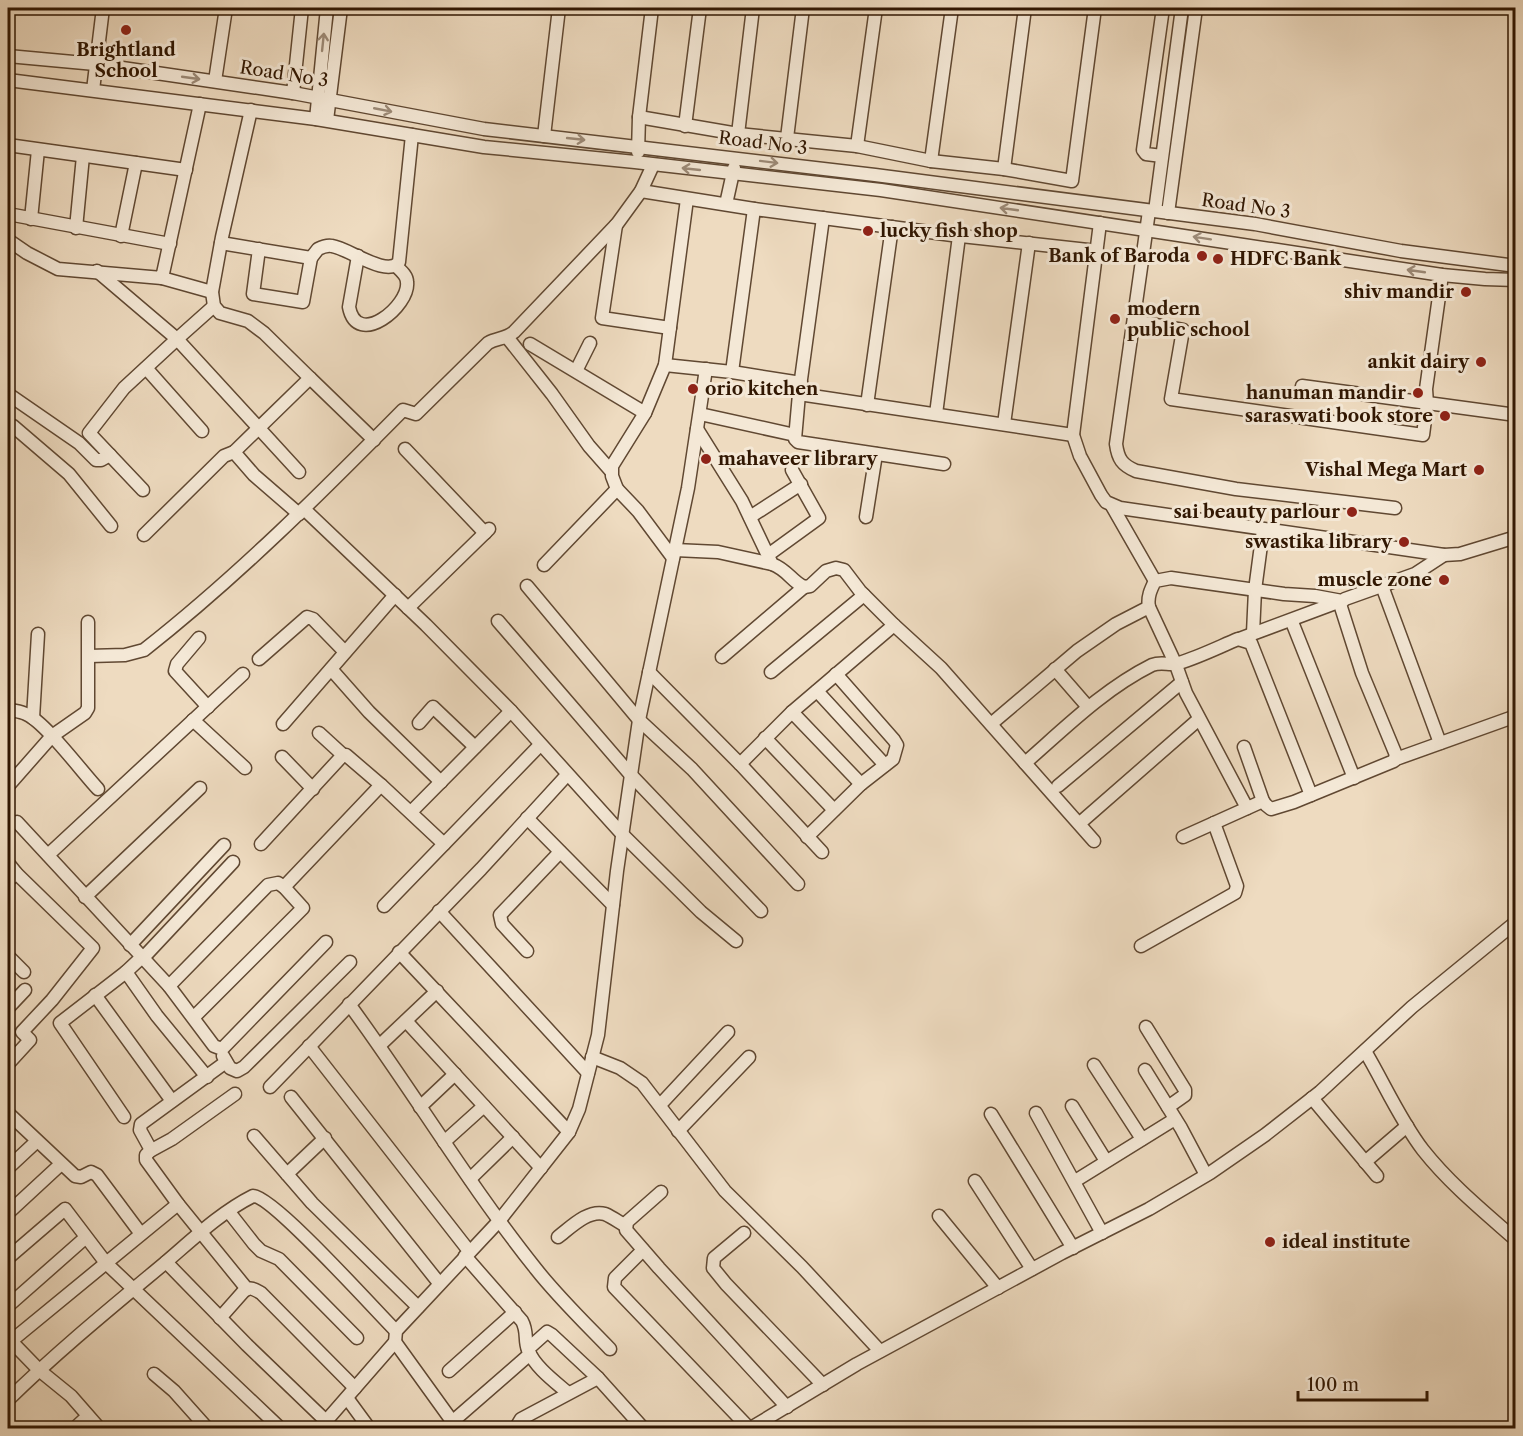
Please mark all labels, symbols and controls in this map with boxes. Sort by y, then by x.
marker: Brightland School [119,23,133,37]
one-way arrow [318,33,329,53]
place label: Brightland School [76,39,176,82]
street label: Road No 3 [238,56,330,92]
one-way arrow [180,72,200,83]
one-way arrow [373,105,392,116]
street label: Road No 3 [717,127,809,159]
one-way arrow [565,134,585,145]
one-way arrow [759,157,779,168]
one-way arrow [681,164,701,175]
street label: Road No 3 [1200,189,1292,223]
one-way arrow [1000,204,1020,215]
place label: lucky fish shop [880,220,1018,242]
marker: lucky fish shop [861,224,875,238]
one-way arrow [1193,233,1212,244]
place label: Bank of Baroda [1048,245,1191,267]
place label: HDFC Bank [1230,248,1342,270]
marker: Bank of Baroda [1195,249,1209,263]
marker: HDFC Bank [1211,252,1225,266]
one-way arrow [1406,265,1426,276]
place label: shiv mandir [1344,281,1454,303]
marker: shiv mandir [1459,285,1473,299]
place label: modern public school [1127,298,1250,341]
marker: modern public school [1108,312,1122,326]
place label: ankit dairy [1368,351,1470,373]
marker: ankit dairy [1474,355,1488,369]
place label: orio kitchen [705,378,819,400]
marker: orio kitchen [686,382,700,396]
place label: hanuman mandir [1246,382,1406,404]
marker: hanuman mandir [1411,386,1425,400]
place label: saraswati book store [1245,405,1433,427]
marker: saraswati book store [1438,409,1452,423]
place label: mahaveer library [718,448,878,470]
marker: mahaveer library [699,452,713,466]
place label: Vishal Mega Mart [1304,459,1468,481]
marker: Vishal Mega Mart [1472,463,1486,477]
place label: sai beauty parlour [1173,501,1340,523]
marker: sai beauty parlour [1345,505,1359,519]
place label: swastika library [1245,531,1393,553]
marker: swastika library [1397,535,1411,549]
place label: muscle zone [1318,569,1432,591]
marker: muscle zone [1437,573,1451,587]
place label: ideal institute [1282,1231,1410,1253]
marker: ideal institute [1263,1235,1277,1249]
scale bar [1298,1364,1427,1402]
text: 100 m [1307,1374,1359,1396]

